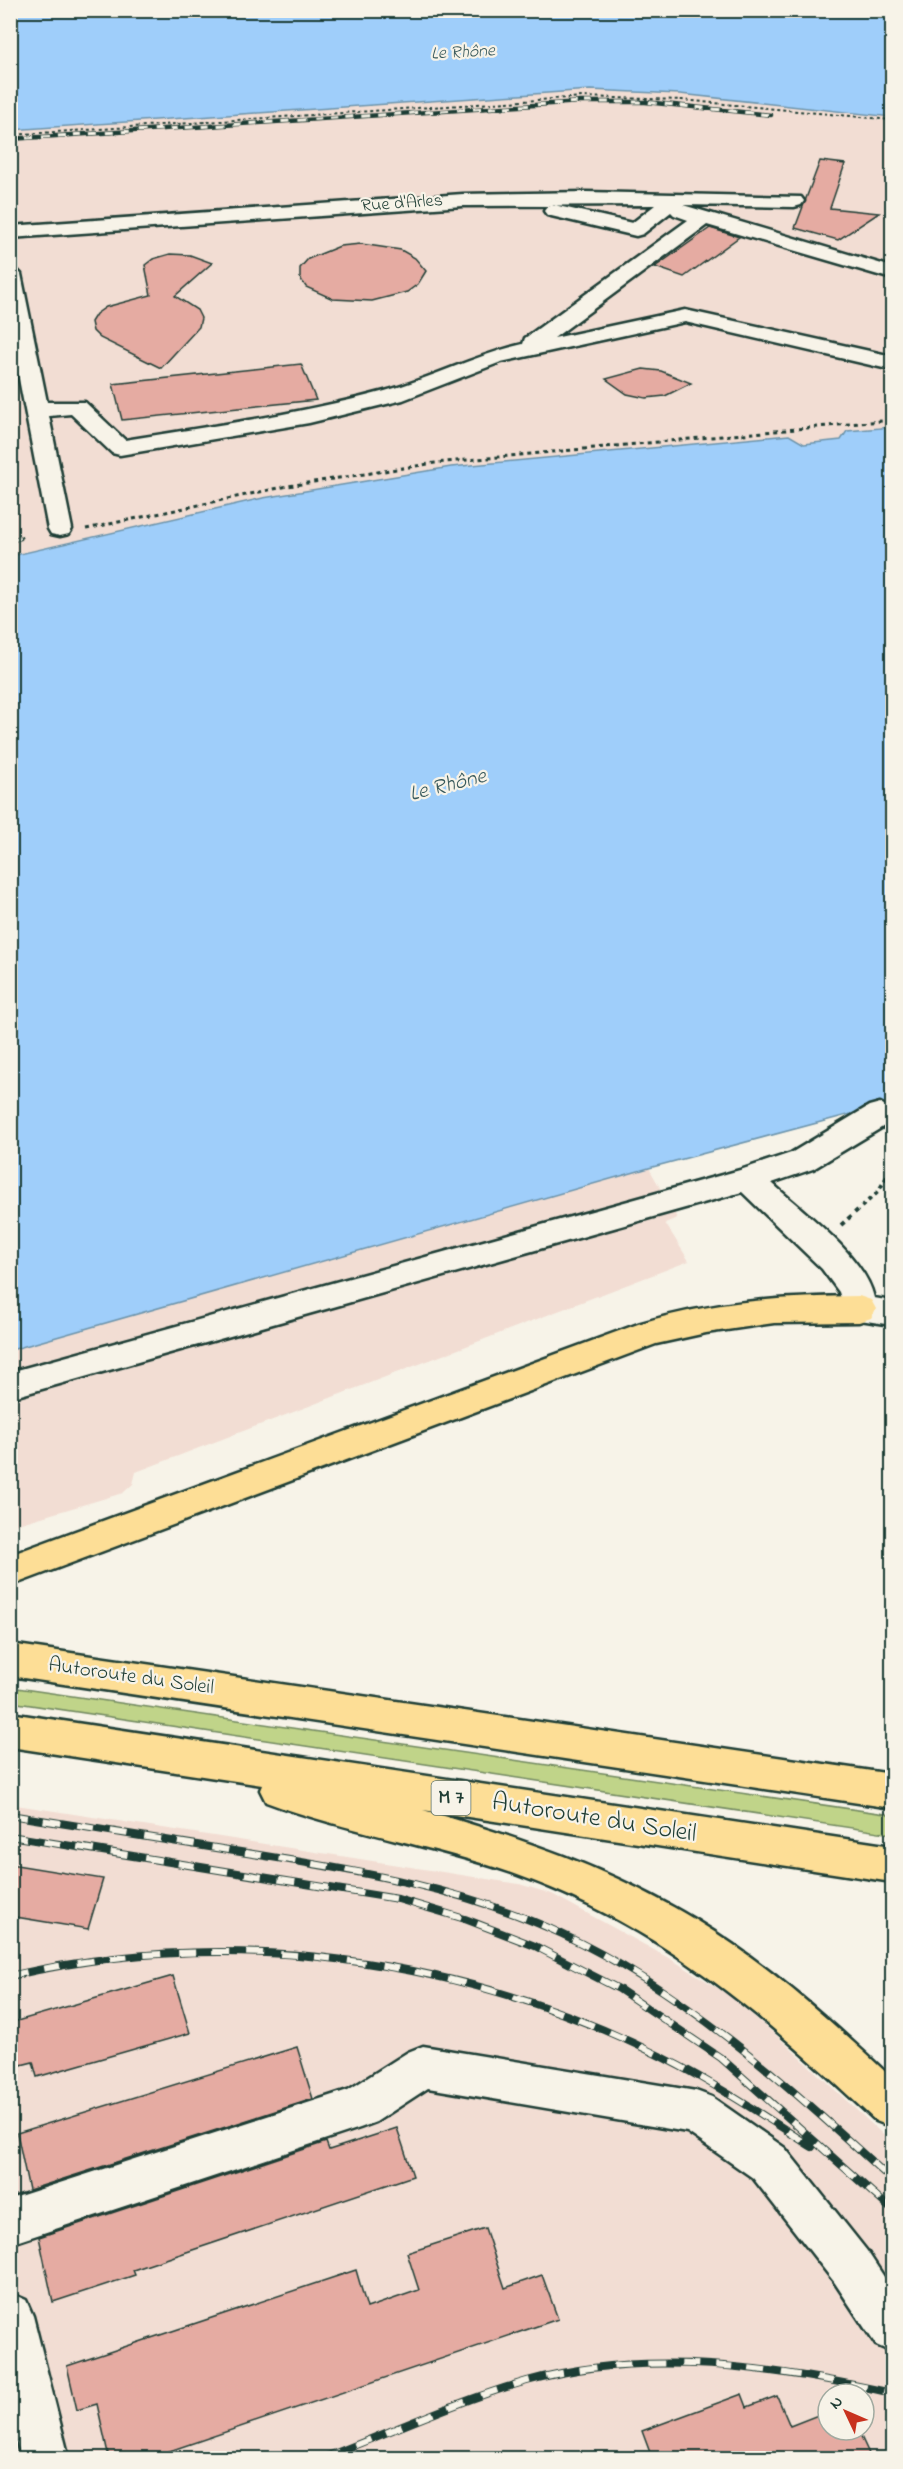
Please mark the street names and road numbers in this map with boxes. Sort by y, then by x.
street label: Rue d'Arles [360,188,444,220]
street label: Autoroute du Soleil [46,1651,216,1703]
road number: M 7 [432,1781,470,1815]
street label: Autoroute du Soleil [489,1784,699,1854]

